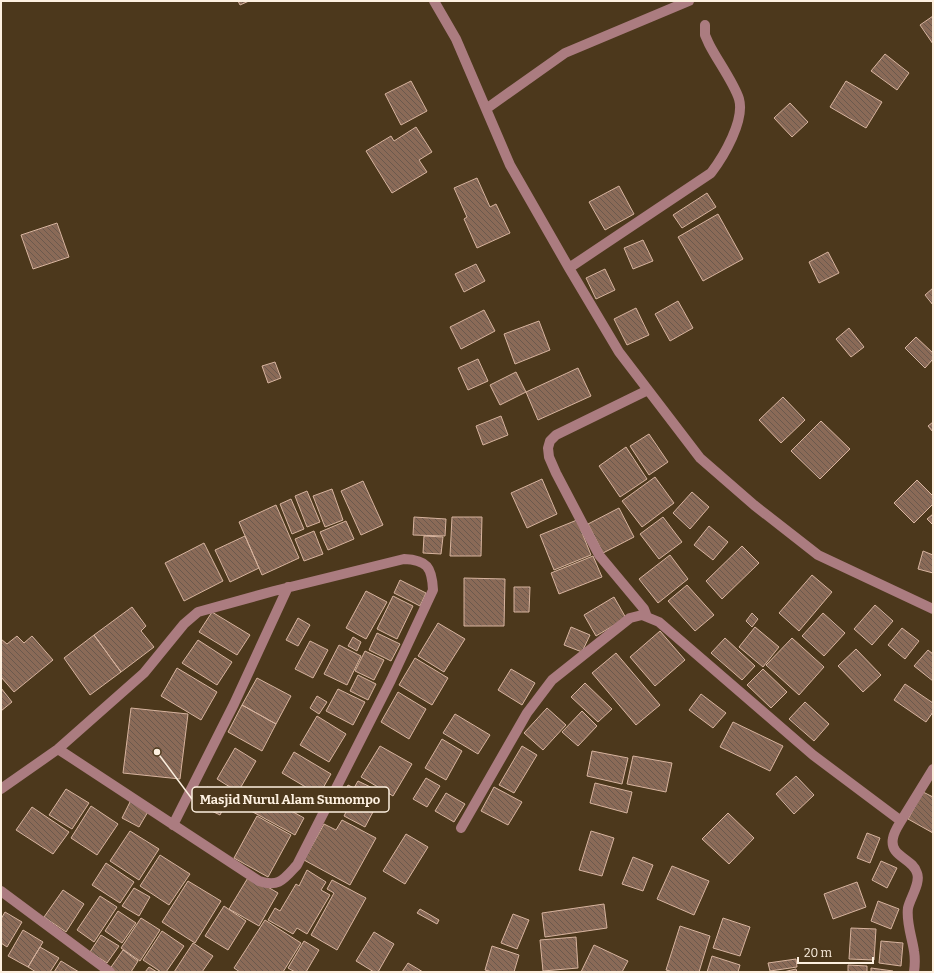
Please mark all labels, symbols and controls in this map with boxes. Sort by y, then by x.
callout: Masjid Nurul Alam Sumompo [192,787,389,812]
text: Masjid Nurul Alam Sumompo [200,792,381,808]
scale bar [798,939,873,965]
text: 20 m [804,946,833,960]

